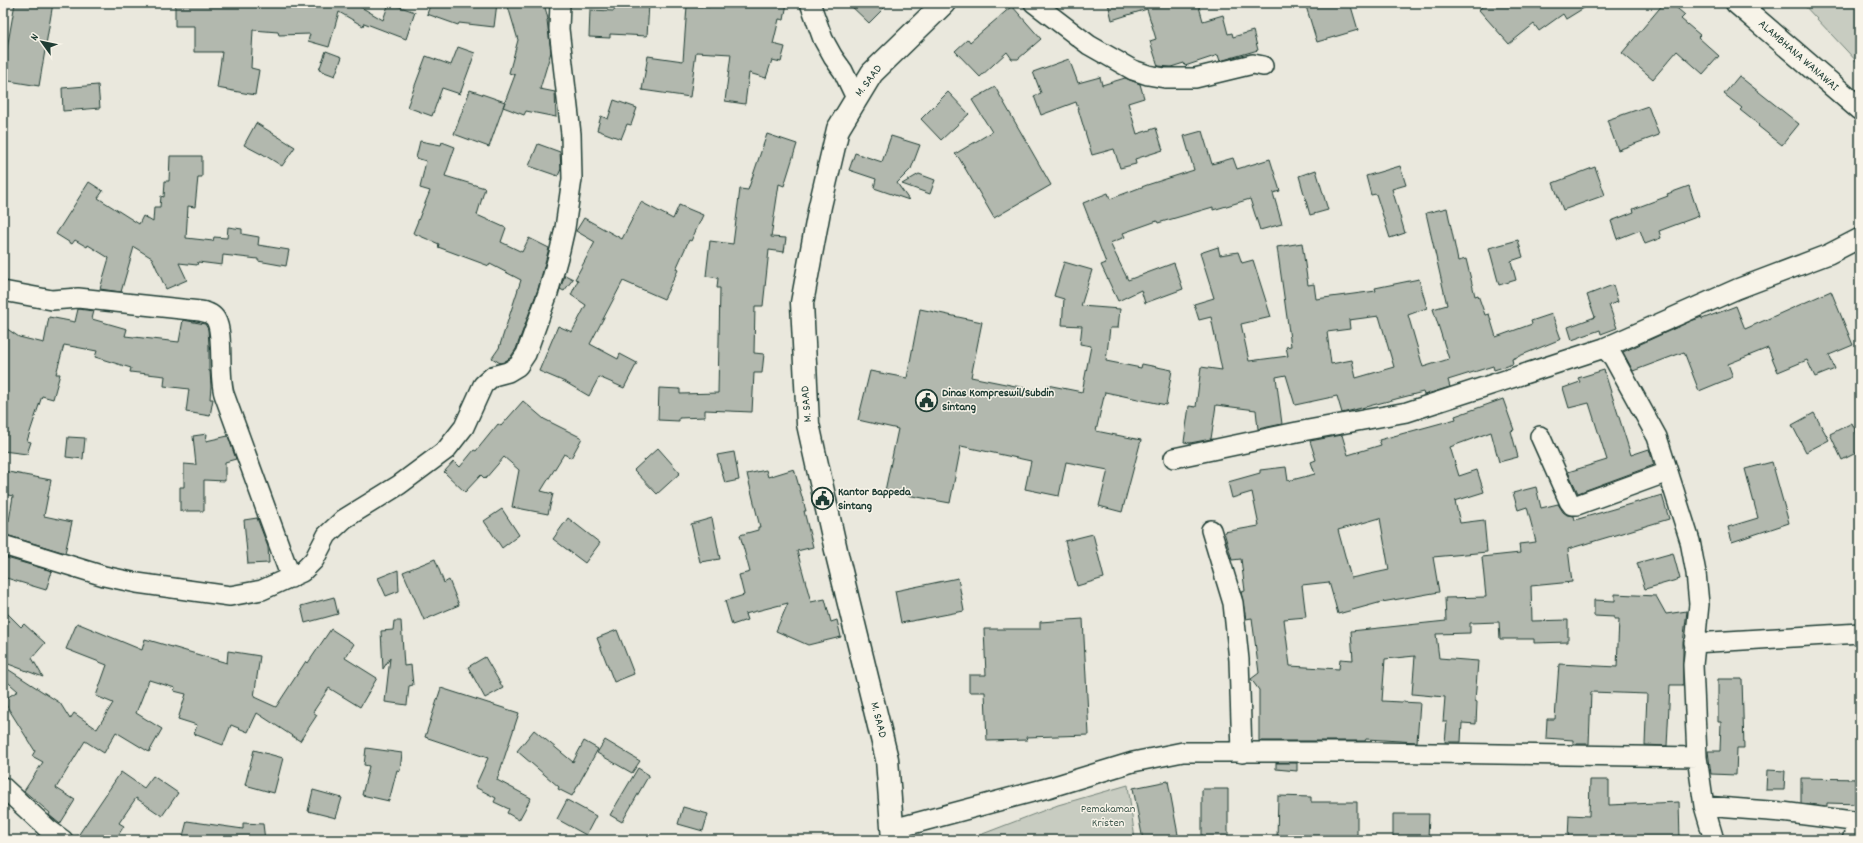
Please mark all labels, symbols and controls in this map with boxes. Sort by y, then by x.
street label: ALAMBHANA WANAWAI [1754,16,1842,96]
north arrow [22,22,62,62]
text: N [27,31,44,44]
street label: M. SAAD [851,61,887,101]
street label: M. SAAD [797,385,817,423]
place label: Dinas Kompreswil/Subdin Sintang [942,385,1054,416]
public building icon: Dinas Kompreswil/Subdin Sintang [914,387,940,413]
place label: Kantor Bappeda Sintang [838,484,912,515]
public building icon: Kantor Bappeda Sintang [810,486,836,512]
street label: M. SAAD [865,700,891,740]
park label: Pemakaman Kristen [1081,801,1136,832]

